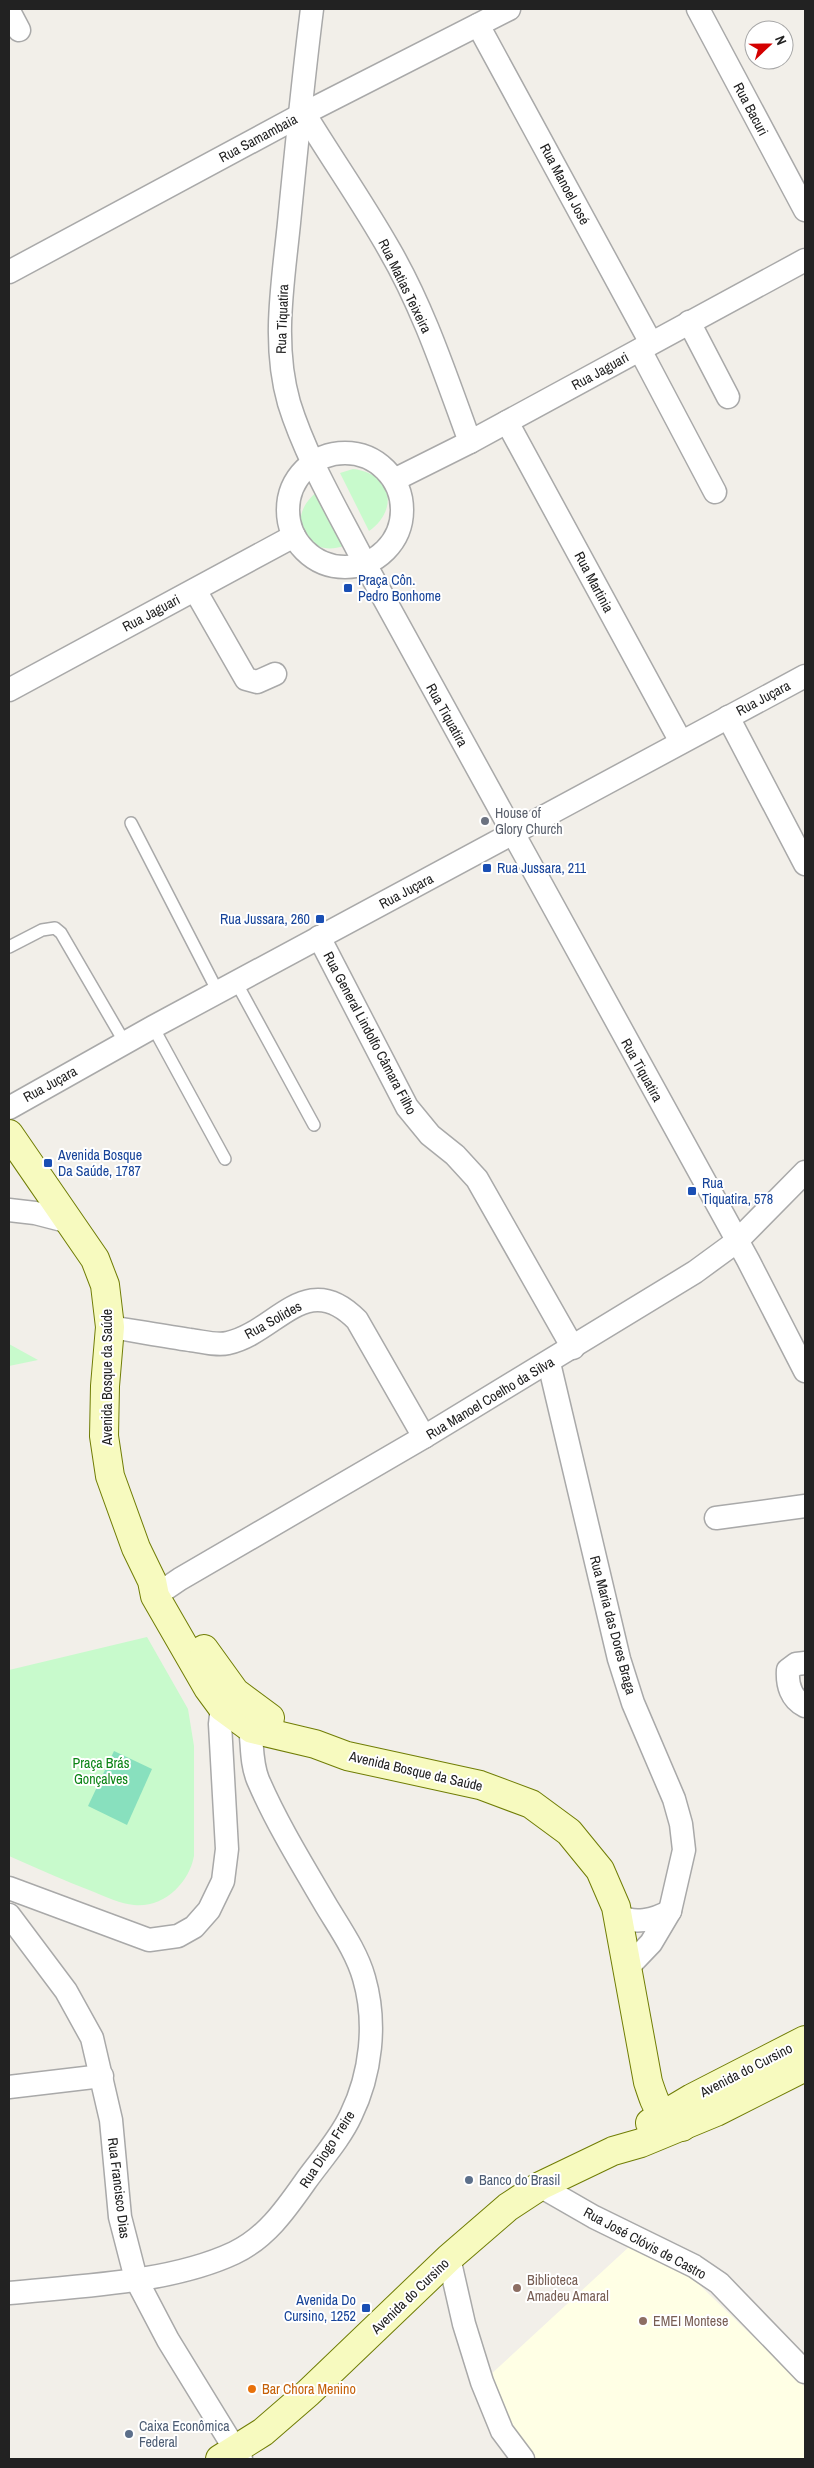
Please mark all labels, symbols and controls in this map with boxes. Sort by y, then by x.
north arrow [744,20,794,70]
text: N [771,33,791,47]
street label: Rua Bacuri [730,79,772,139]
street label: Rua Samambaia [216,110,301,166]
street label: Rua Manoel José [536,140,594,228]
street label: Rua Matias Teixeira [374,236,436,337]
street label: Rua Tiquatira [272,283,292,354]
street label: Rua Jaguari [568,348,632,394]
street label: Rua Martinia [570,548,618,616]
place label: Praça Côn. Pedro Bonhome [358,571,441,605]
marker: Praça Côn. Pedro Bonhome [342,582,354,594]
street label: Rua Jaguari [119,590,183,636]
street label: Rua Juçara [733,676,794,720]
street label: Rua Tiquatira [422,680,472,750]
place label: House of Glory Church [495,804,563,838]
marker: House of Glory Church [479,815,491,827]
place label: Rua Jussara, 211 [497,859,587,877]
marker: Rua Jussara, 211 [481,862,493,874]
street label: Rua Juçara [376,869,437,913]
place label: Rua Jussara, 260 [220,910,310,928]
marker: Rua Jussara, 260 [314,913,326,925]
street label: Rua General Lindolfo Câmara Filho [319,948,421,1118]
street label: Rua Tiquatira [617,1035,667,1105]
street label: Rua Juçara [20,1062,81,1106]
place label: Avenida Bosque Da Saúde, 1787 [57,1146,142,1180]
marker: Avenida Bosque Da Saúde, 1787 [42,1157,54,1169]
place label: Rua Tiquatira, 578 [702,1174,773,1208]
marker: Rua Tiquatira, 578 [686,1185,698,1197]
street label: Rua Solides [241,1297,305,1343]
street label: Avenida Bosque da Saúde [98,1309,116,1446]
street label: Rua Manoel Coelho da Silva [423,1352,558,1443]
street label: Rua Maria das Dores Braga [586,1554,640,1697]
street label: Avenida Bosque da Saúde [347,1747,484,1795]
park label: Praça Brás Gonçalves [73,1754,130,1788]
street label: Avenida do Cursino [696,2039,795,2101]
street label: Rua Diogo Freire [295,2107,359,2191]
street label: Rua Francisco Dias [104,2137,134,2240]
place label: Banco do Brasil [479,2171,560,2189]
marker: Banco do Brasil [463,2174,475,2186]
street label: Rua José Clóvis de Castro [580,2203,710,2283]
street label: Avenida do Cursino [367,2254,453,2338]
place label: Biblioteca Amadeu Amaral [526,2271,609,2305]
marker: Biblioteca Amadeu Amaral [511,2282,523,2294]
place label: Avenida Do Cursino, 1252 [284,2291,356,2325]
marker: Avenida Do Cursino, 1252 [360,2302,372,2314]
place label: EMEI Montese [653,2312,728,2330]
marker: EMEI Montese [637,2315,649,2327]
place label: Bar Chora Menino [262,2380,356,2398]
marker: Bar Chora Menino [246,2383,258,2395]
place label: Caixa Econômica Federal [139,2417,230,2451]
marker: Caixa Econômica Federal [123,2428,135,2440]

